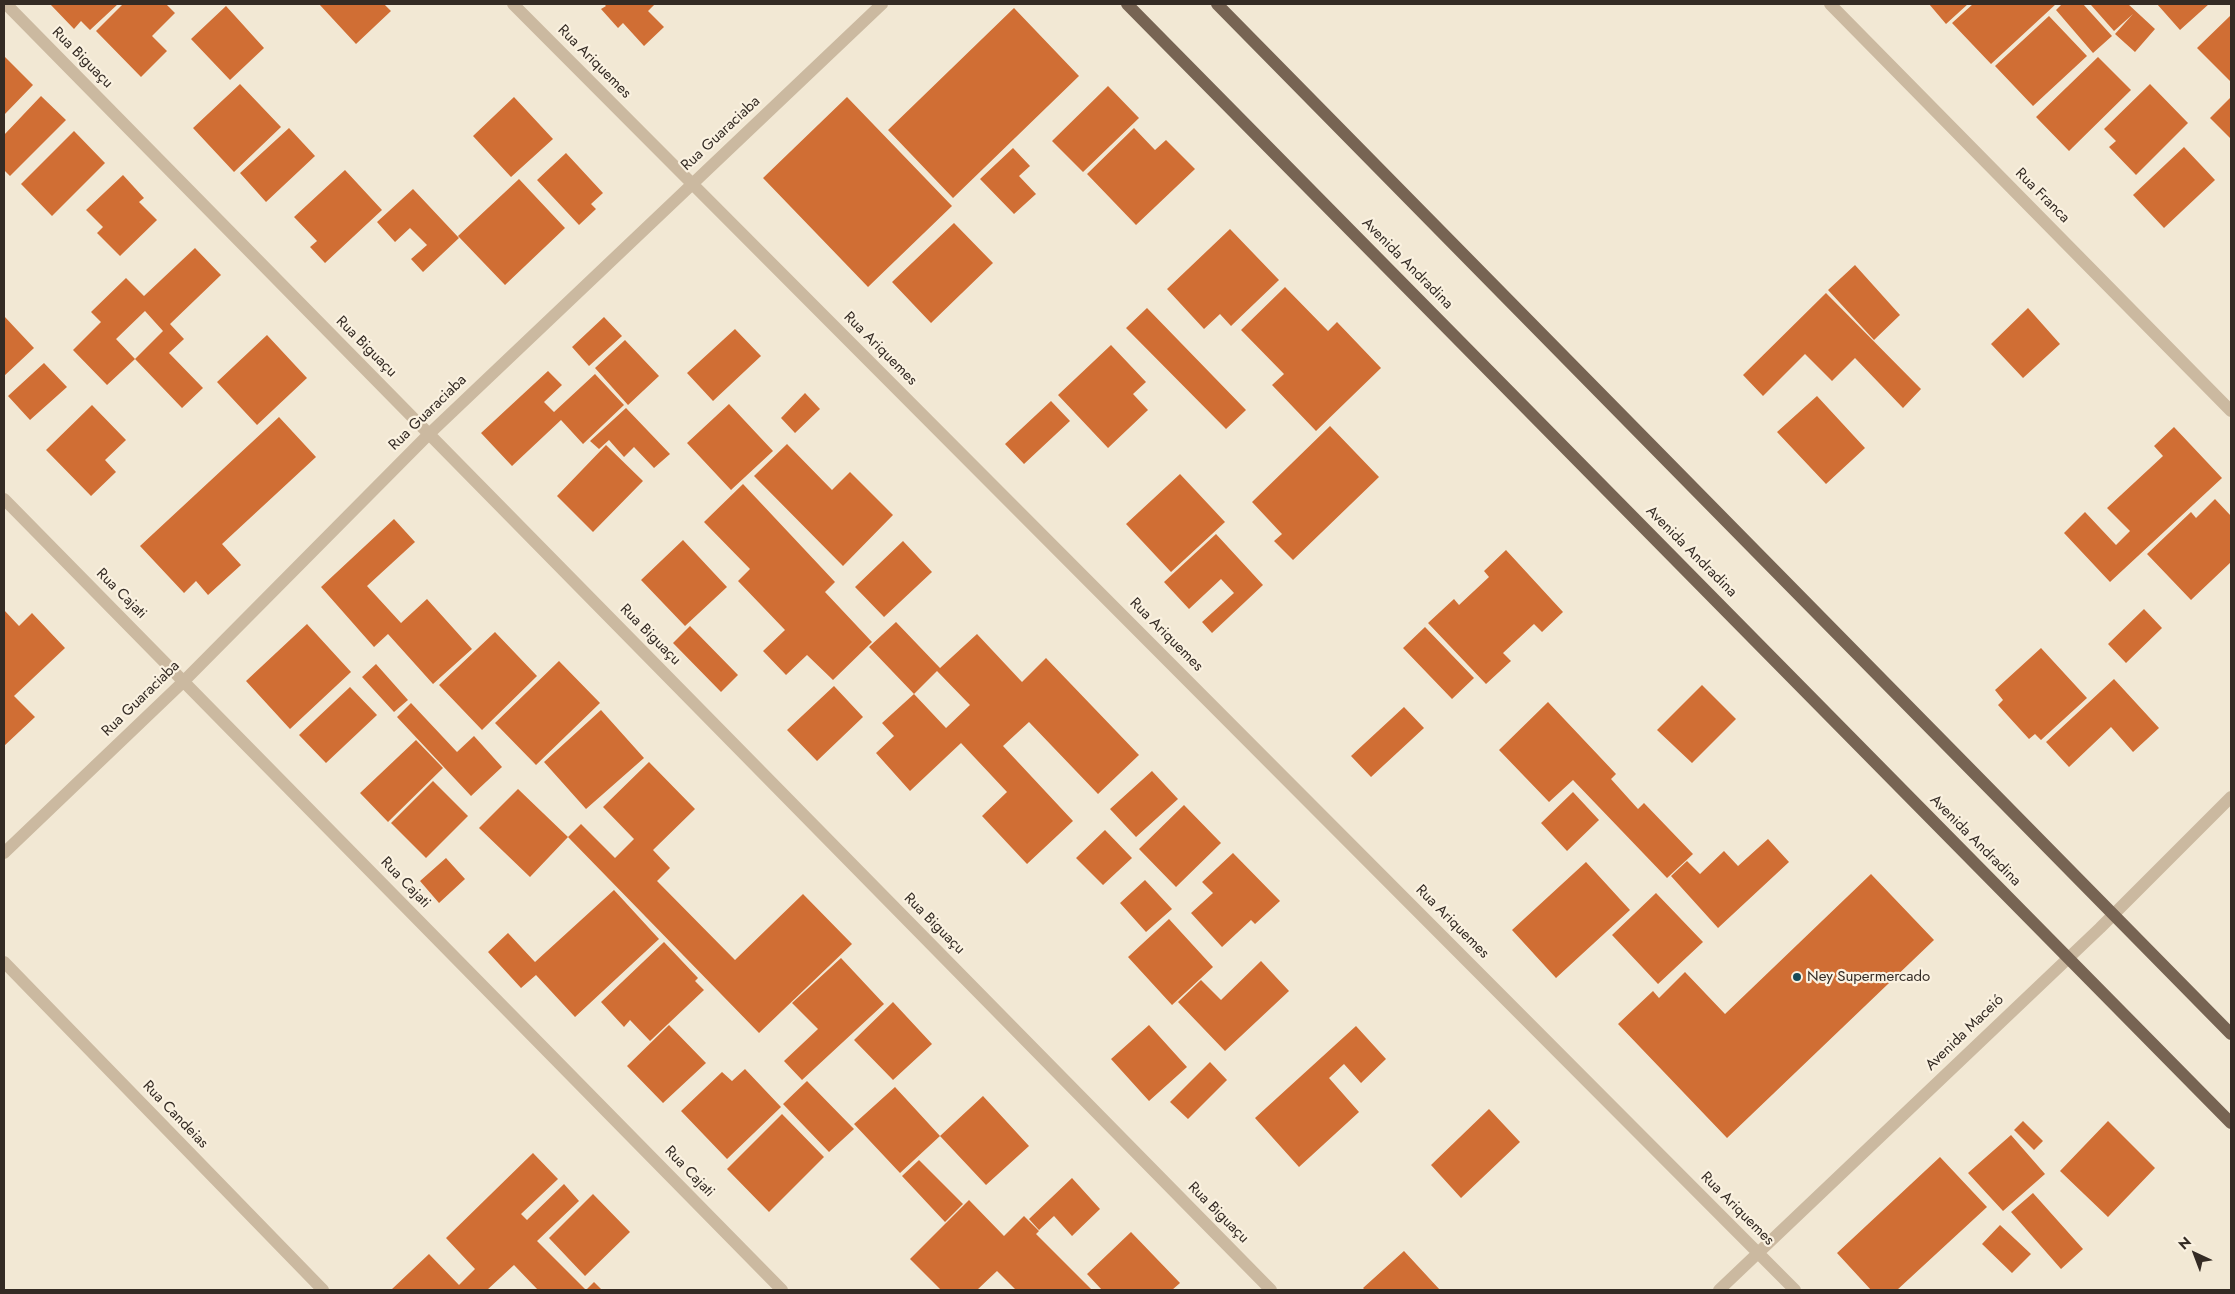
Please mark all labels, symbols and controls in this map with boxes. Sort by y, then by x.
street label: Rua Ariquemes [553,21,635,103]
street label: Rua Biguaçu [48,24,116,92]
street label: Rua Guaraciaba [678,93,764,175]
street label: Rua Franca [2011,165,2073,227]
street label: Avenida Andradina [1358,215,1456,313]
street label: Rua Ariquemes [839,308,921,390]
street label: Rua Biguaçu [332,313,400,381]
street label: Rua Guaraciaba [385,371,471,455]
street label: Avenida Andradina [1642,503,1740,601]
street label: Rua Cajati [92,565,150,623]
street label: Rua Ariquemes [1125,594,1207,676]
street label: Rua Biguaçu [616,601,684,669]
street label: Rua Guaraciaba [98,657,184,741]
street label: Avenida Andradina [1926,792,2024,890]
street label: Rua Cajati [376,854,434,912]
street label: Rua Ariquemes [1411,881,1493,963]
street label: Rua Biguaçu [900,890,968,958]
place label: Ney Supermercado [1807,968,1930,986]
marker: Ney Supermercado [1791,971,1803,983]
street label: Avenida Maceió [1922,991,2008,1075]
street label: Rua Candeias [138,1078,212,1152]
street label: Rua Cajati [660,1143,718,1201]
street label: Rua Ariquemes [1696,1168,1778,1250]
street label: Rua Biguaçu [1184,1179,1252,1247]
north arrow [2170,1229,2220,1279]
text: N [2174,1232,2196,1254]

